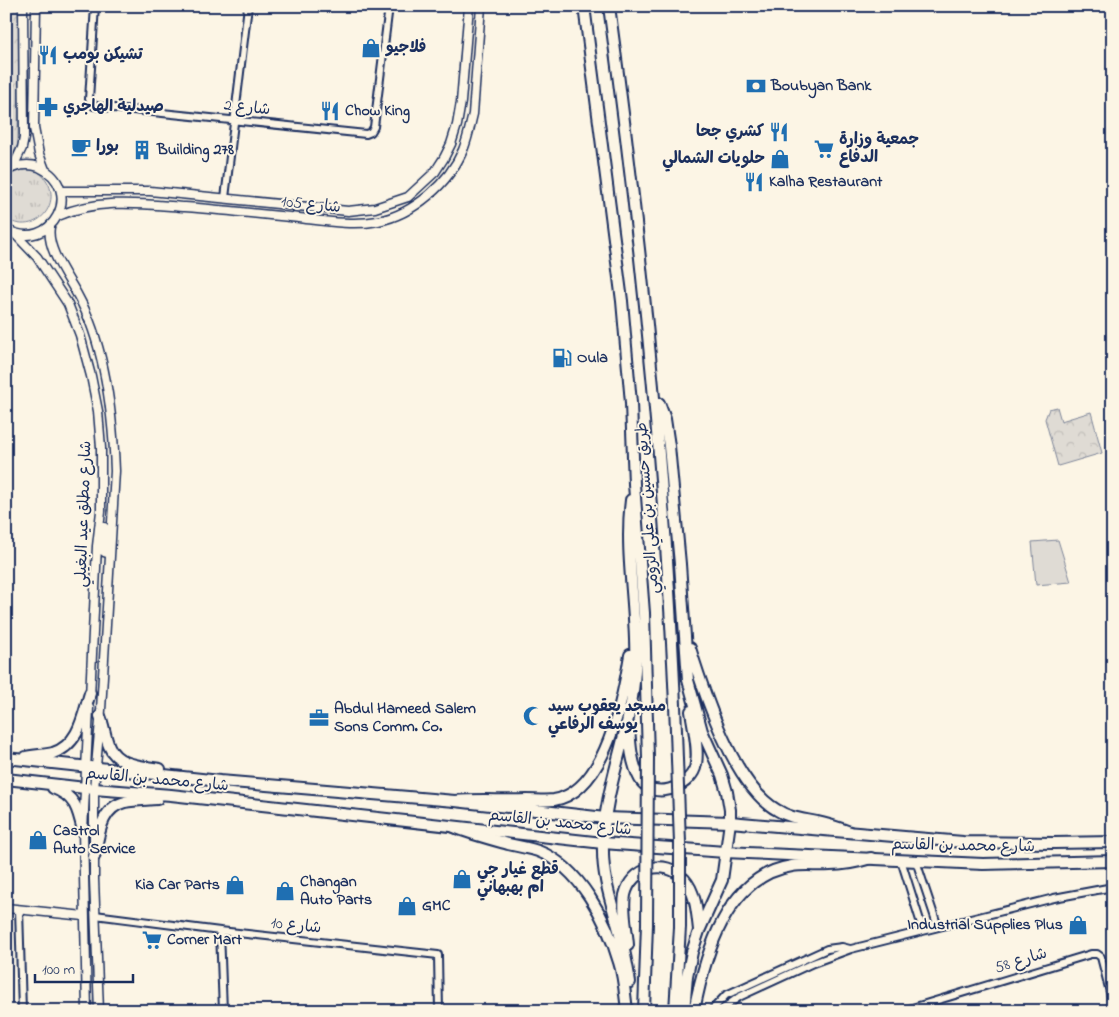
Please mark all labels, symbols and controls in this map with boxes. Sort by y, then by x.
place label: فلاجيو [385,36,426,60]
shop icon: فلاجيو [360,37,382,59]
place label: تشيكن بومب [63,43,144,67]
restaurant icon: تشيكن بومب [37,44,59,66]
place label: Boubyan Bank [770,74,872,99]
bank icon: Boubyan Bank [745,75,767,97]
street label: شارع 2 [223,94,271,122]
place label: صيدلية الهاجري [63,95,164,119]
pharmacy icon: صيدلية الهاجري [37,96,59,118]
place label: Chow King [345,99,410,124]
restaurant icon: Chow King [319,100,341,122]
place label: كشري جحا [696,120,764,144]
restaurant icon: كشري جحا [768,121,790,143]
place label: جمعية وزارة الدفاع [839,128,919,170]
place label: بورا [96,135,119,159]
cafe icon: بورا [70,136,92,158]
place label: Building 278 [156,138,234,163]
supermarket icon: جمعية وزارة الدفاع [813,138,835,160]
building icon: Building 278 [131,139,153,161]
place label: حلويات الشمالي [662,147,765,172]
shop icon: حلويات الشمالي [769,148,791,170]
place label: Kalha Restaurant [769,170,883,194]
restaurant icon: Kalha Restaurant [743,171,765,193]
street label: شارع 105 [280,190,342,220]
place label: Oula [577,346,608,370]
fuel station icon: Oula [551,347,573,369]
street label: طريق حسين بن علي الرومي [630,421,667,595]
street label: شارع مطلق عيد البغيلي [69,440,100,588]
place label: مسجد يعقوب سيد يوسف الرفاعي [548,695,666,738]
place label: Abdul Hameed Salem Sons Comm. Co. [334,697,477,739]
mosque icon: مسجد يعقوب سيد يوسف الرفاعي [522,705,544,727]
office icon: Abdul Hameed Salem Sons Comm. Co. [308,707,330,729]
street label: شارع محمد بن القاسم [84,762,230,798]
street label: شارع محمد بن القاسم [487,804,633,842]
place label: Castrol Auto Service [53,819,136,861]
shop icon: Castrol Auto Service [27,829,49,851]
street label: شارع محمد بن القاسم [891,833,1035,859]
place label: قطع غيار جي ام بهبهاني [477,858,559,901]
shop icon: قطع غيار جي ام بهبهاني [451,868,473,890]
place label: Changan Auto Parts [300,870,372,912]
place label: Kia Car Parts [135,873,220,897]
shop icon: Kia Car Parts [224,874,246,896]
shop icon: Changan Auto Parts [274,880,296,902]
place label: GMC [422,894,451,918]
shop icon: GMC [396,895,418,917]
street label: شارع 10 [270,911,322,941]
place label: Industrial Supplies Plus [907,913,1063,937]
shop icon: Industrial Supplies Plus [1067,914,1089,936]
place label: Corner Mart [167,928,242,952]
supermarket icon: Corner Mart [141,929,163,951]
street label: شارع 58 [992,942,1050,980]
scale bar [35,952,132,984]
text: 100 m [42,959,75,981]

